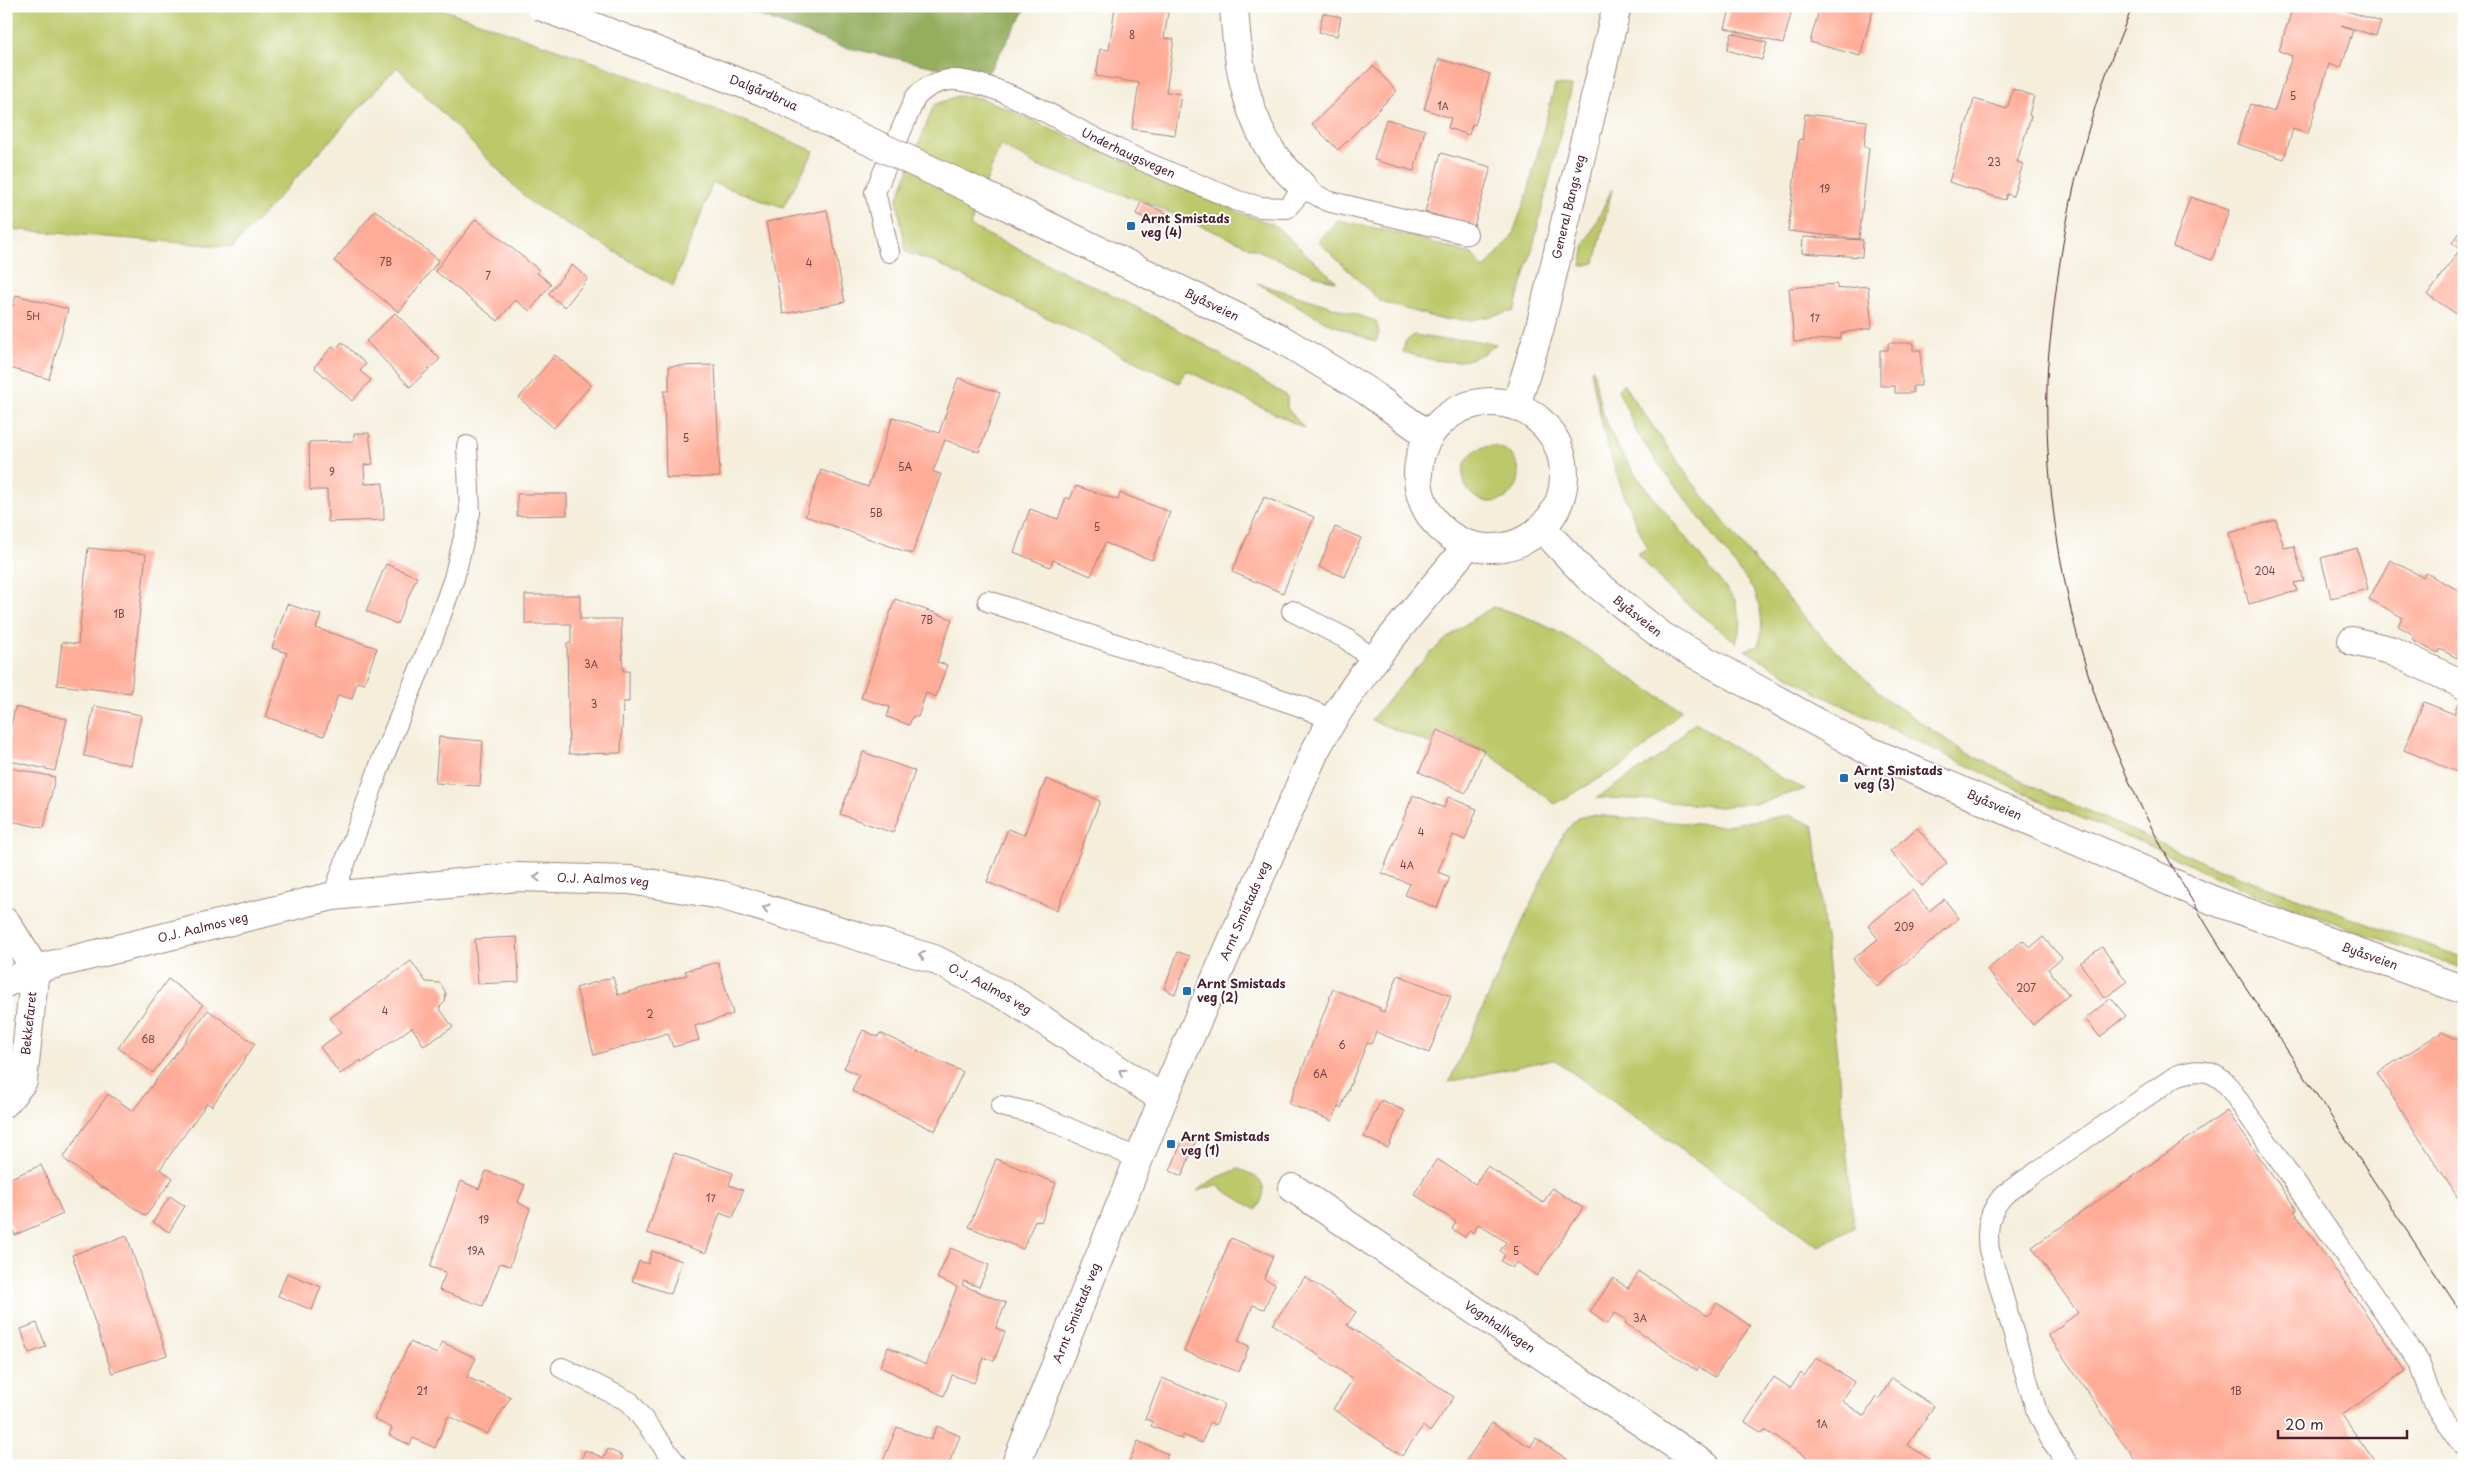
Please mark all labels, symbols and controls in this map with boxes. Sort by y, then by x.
house number: 8 [1129,27,1135,42]
street label: Dalgårdbrua [727,70,802,115]
house number: 5 [2290,88,2296,103]
house number: 1A [1437,98,1449,113]
street label: Underhaugsvegen [1078,123,1178,182]
street label: General Bangs veg [1547,153,1589,261]
house number: 23 [1987,154,2001,169]
house number: 19 [1820,181,1830,196]
place label: Arnt Smistads veg (4) [1141,209,1230,241]
marker: Arnt Smistads veg (4) [1125,220,1137,232]
house number: 7B [380,254,393,269]
house number: 4 [806,255,813,270]
house number: 7 [485,268,491,283]
street label: Byåsveien [1182,283,1242,325]
house number: 5H [26,308,40,323]
house number: 17 [1810,310,1821,325]
house number: 5 [683,430,689,445]
house number: 5A [898,459,912,474]
house number: 9 [329,464,335,479]
house number: 5B [869,505,883,520]
house number: 5 [1094,519,1100,534]
house number: 204 [2255,563,2276,578]
street label: Byåsveien [1609,590,1666,641]
house number: 1B [113,606,125,621]
house number: 7B [921,612,934,627]
house number: 3A [584,656,598,671]
house number: 3 [591,696,597,711]
place label: Arnt Smistads veg (3) [1854,761,1943,793]
marker: Arnt Smistads veg (3) [1838,772,1850,784]
street label: Byåsveien [1964,784,2025,824]
house number: 4 [1418,824,1425,839]
house number: 4A [1400,857,1414,872]
street label: Arnt Smistads veg [1215,858,1274,963]
street label: O.J. Aalmos veg [557,868,651,891]
one-way arrow [533,872,540,882]
one-way arrow [762,904,771,914]
street label: O.J. Aalmos veg [156,907,250,947]
house number: 209 [1894,919,1914,934]
street label: Byåsveien [2339,937,2401,974]
one-way arrow [918,951,926,961]
street label: O.J. Aalmos veg [946,958,1036,1018]
place label: Arnt Smistads veg (2) [1197,974,1286,1006]
house number: 207 [2016,980,2036,995]
marker: Arnt Smistads veg (2) [1181,985,1193,997]
street label: Bekkefaret [16,990,41,1056]
house number: 4 [382,1003,389,1018]
house number: 2 [646,1006,654,1021]
house number: 6B [141,1031,155,1046]
house number: 6 [1338,1037,1346,1052]
house number: 6A [1313,1066,1328,1081]
one-way arrow [1118,1068,1127,1078]
place label: Arnt Smistads veg (1) [1181,1127,1270,1159]
marker: Arnt Smistads veg (1) [1165,1138,1177,1150]
house number: 17 [706,1190,717,1205]
house number: 19 [479,1212,489,1227]
house number: 19A [467,1243,485,1258]
house number: 5 [1513,1243,1519,1258]
street label: Arnt Smistads veg [1048,1260,1104,1365]
street label: Vognhallvegen [1461,1296,1539,1357]
house number: 3A [1633,1310,1647,1325]
house number: 21 [416,1383,428,1398]
house number: 1B [2230,1383,2242,1398]
scale bar [2278,1407,2406,1439]
text: 20 m [2285,1412,2324,1435]
house number: 1A [1816,1416,1828,1431]

